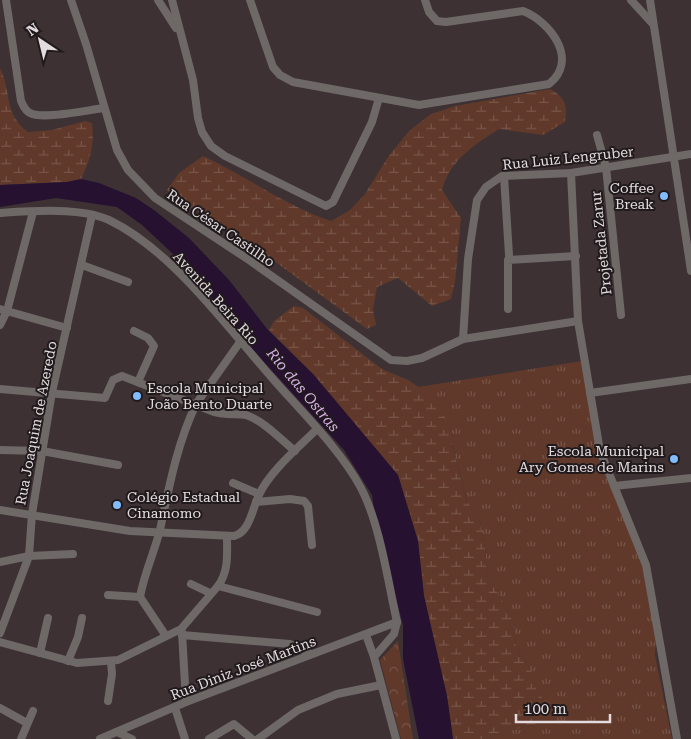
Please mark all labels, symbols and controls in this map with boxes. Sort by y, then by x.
north arrow [15,15,65,65]
text: N [24,20,42,39]
street label: Rua Luiz Lengruber [502,143,635,173]
place label: Coffee Break [610,180,654,212]
street label: Rua César Castilho [164,186,278,270]
street label: Projetada Zarur [588,190,614,296]
marker: Coffee Break [658,190,670,202]
street label: Avenida Beira Rio [170,248,262,348]
street label: Rua Joaquim de Azeredo [12,340,60,506]
water label: Rio das Ostras [262,344,343,435]
place label: Escola Municipal João Bento Duarte [147,380,272,412]
marker: Escola Municipal João Bento Duarte [131,390,143,402]
place label: Escola Municipal Ary Gomes de Marins [519,443,665,475]
marker: Escola Municipal Ary Gomes de Marins [668,453,680,465]
place label: Colégio Estadual Cinamomo [127,489,241,521]
marker: Colégio Estadual Cinamomo [111,499,123,511]
street label: Rua Diniz José Martins [168,633,318,703]
scale bar [516,692,610,724]
text: 100 m [524,700,567,718]

